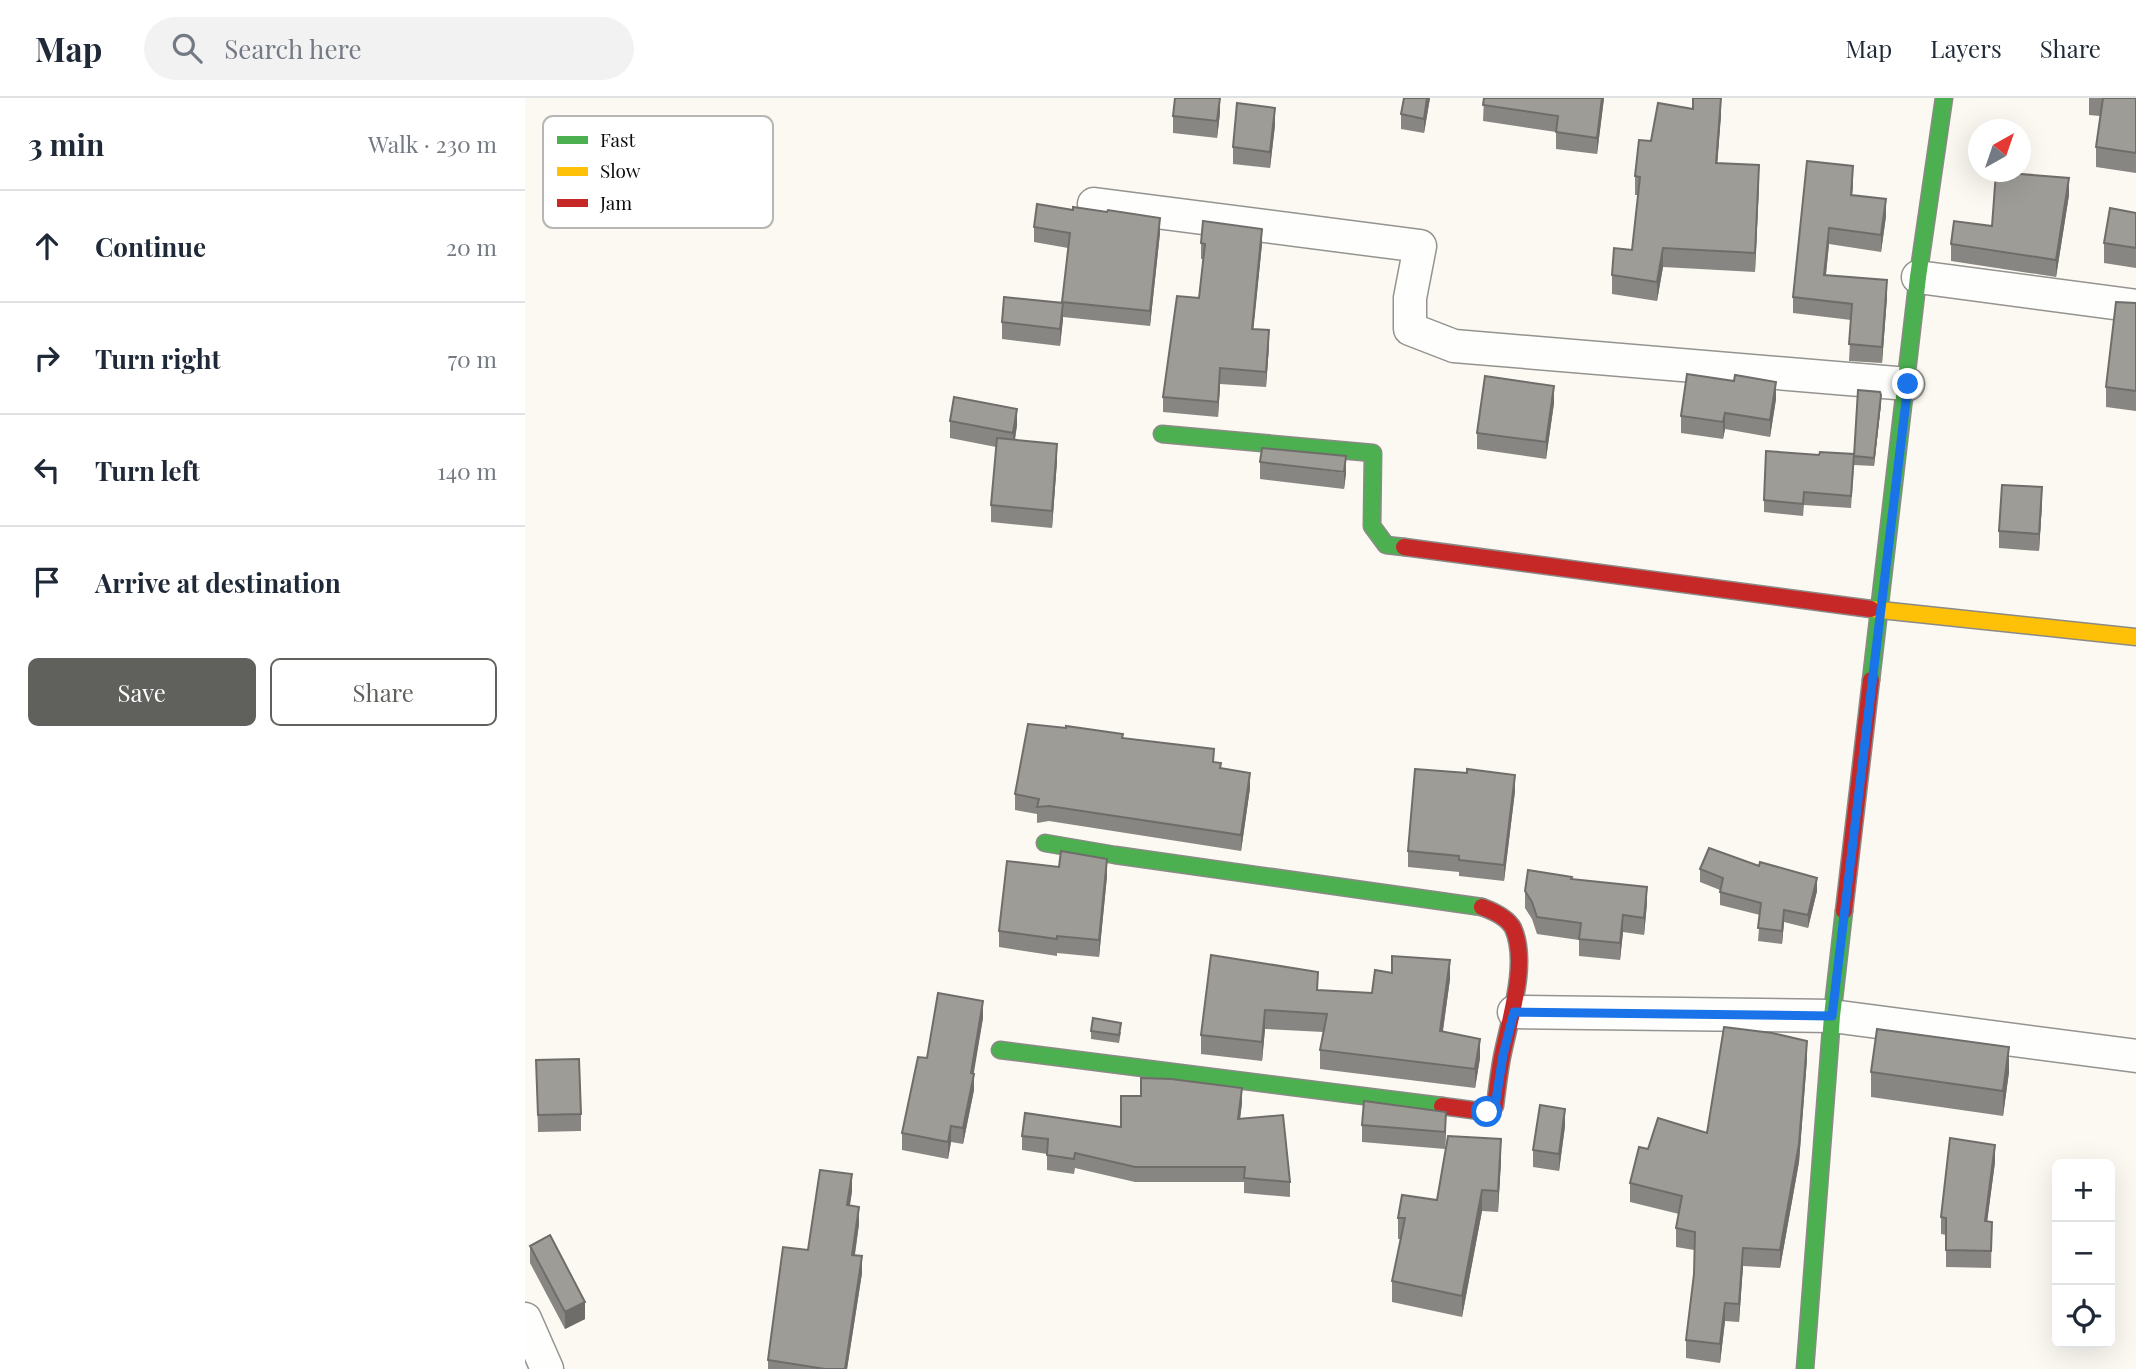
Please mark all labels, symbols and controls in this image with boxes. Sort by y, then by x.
search box [144,17,634,80]
text: Map [35,26,102,70]
icon: search [168,29,206,67]
text: Search here [224,31,362,66]
text: Map [1846,32,1892,64]
text: Layers [1930,32,2002,64]
text: Share [2040,32,2101,64]
legend [543,116,773,228]
north arrow [1968,119,2031,182]
text: 3 min [28,124,104,164]
text: Fast [600,126,636,152]
text: Walk · 230 m [368,128,497,159]
text: Slow [600,157,641,183]
text: Jam [599,189,632,215]
icon: ahead [28,227,66,265]
text: Continue [95,229,206,264]
text: 20 m [446,231,497,262]
icon: right [28,339,66,377]
text: Turn right [95,341,221,376]
text: 70 m [448,343,497,374]
route end [1892,368,1923,399]
icon: left [28,451,66,489]
text: Turn left [95,453,200,488]
text: 140 m [437,455,497,486]
icon: arrive [28,563,66,601]
text: Arrive at destination [95,565,341,600]
button: Save [28,658,256,726]
button: Share [270,658,497,726]
route start [1471,1096,1502,1127]
map controls [2052,1159,2115,1348]
button: + [2052,1159,2115,1222]
button: − [2052,1222,2115,1285]
button: locate [2052,1285,2115,1348]

